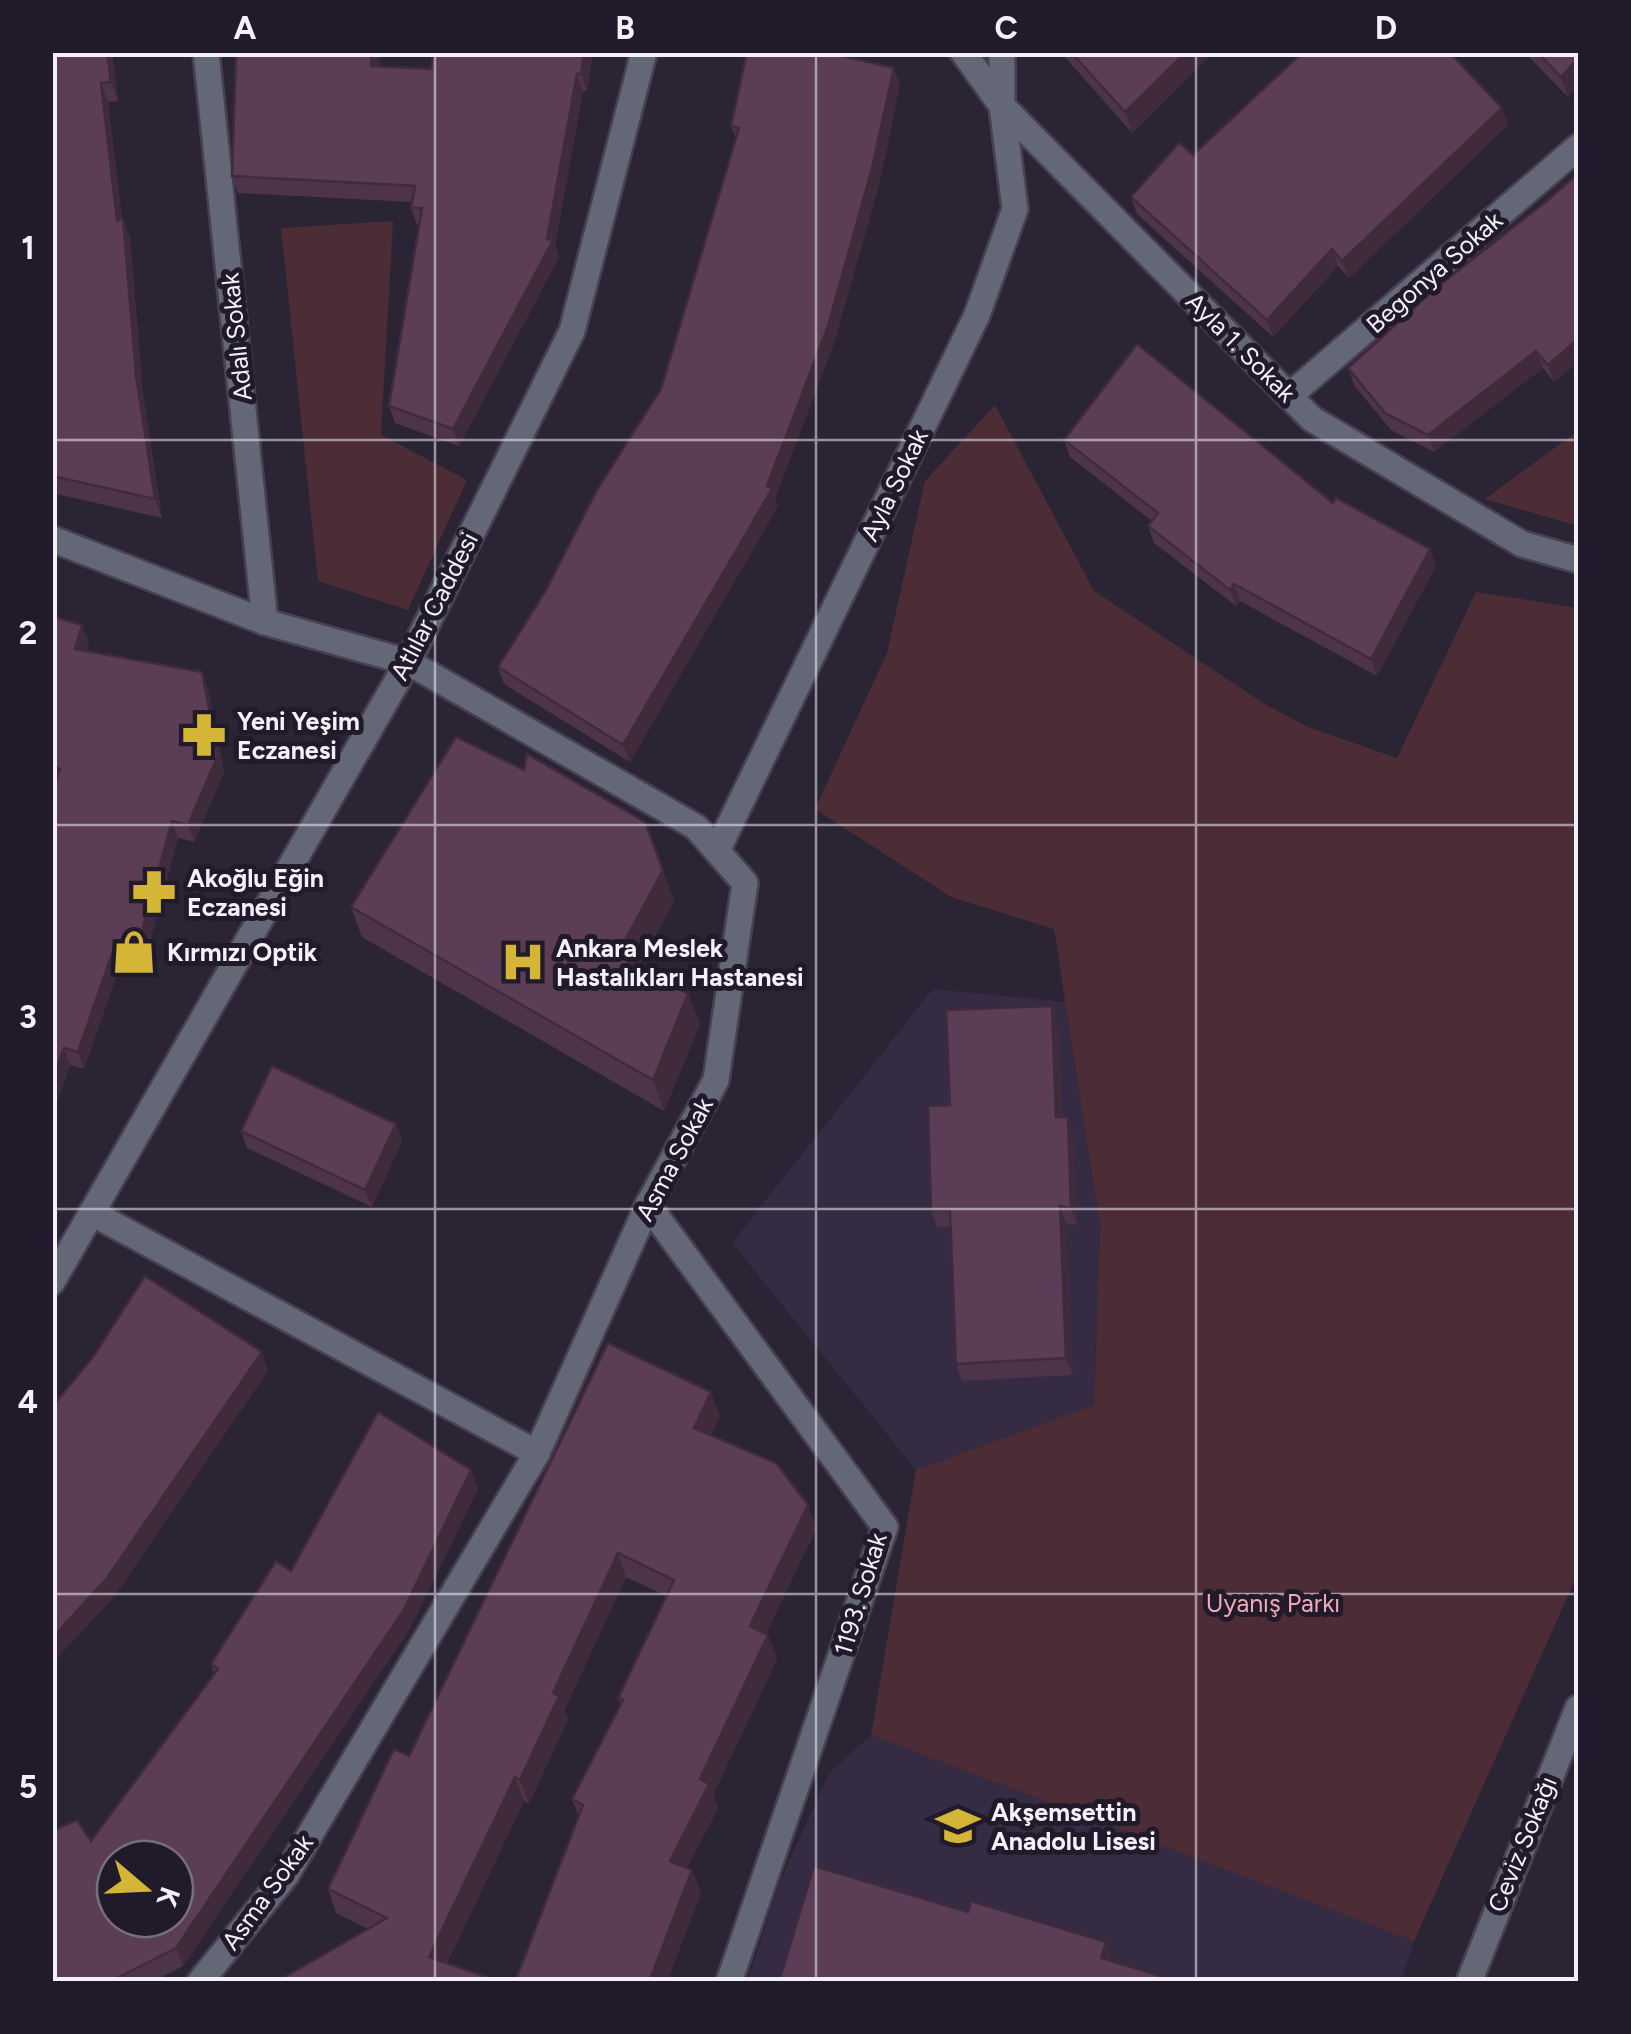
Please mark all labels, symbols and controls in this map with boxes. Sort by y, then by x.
text: A [234,9,257,47]
text: B [615,9,635,47]
text: C [994,9,1018,47]
text: D [1375,9,1397,47]
street label: Begonya Sokak [1360,204,1509,339]
text: 1 [21,229,35,267]
street label: Adalı Sokak [214,271,258,402]
street label: Ayla 1. Sokak [1180,286,1303,409]
street label: Ayla Sokak [854,423,934,546]
street label: Atlılar Caddesi [384,527,484,685]
text: 2 [19,614,37,652]
place label: Yeni Yeşim Eczanesi [237,706,360,765]
pharmacy icon: Yeni Yeşim Eczanesi [180,711,228,759]
place label: Akoğlu Eğin Eczanesi [187,863,324,922]
pharmacy icon: Akoğlu Eğin Eczanesi [130,868,178,916]
shop icon: Kırmızı Optik [110,928,158,976]
place label: Ankara Meslek Hastalıkları Hastanesi [556,933,804,992]
place label: Kırmızı Optik [167,937,318,967]
hospital icon: Ankara Meslek Hastalıkları Hastanesi [499,938,547,986]
text: 3 [19,998,37,1036]
street label: Asma Sokak [629,1091,719,1226]
text: 4 [18,1383,38,1421]
street label: 1193. Sokak [827,1528,893,1659]
park label: Uyanış Parkı [1206,1588,1340,1618]
text: 5 [19,1768,37,1806]
street label: Ceviz Sokağı [1481,1772,1563,1916]
place label: Akşemsettin Anadolu Lisesi [991,1797,1156,1856]
school or university icon: Akşemsettin Anadolu Lisesi [934,1802,982,1850]
street label: Asma Sokak [215,1828,319,1956]
north arrow [95,1839,195,1939]
text: K [149,1883,188,1912]

